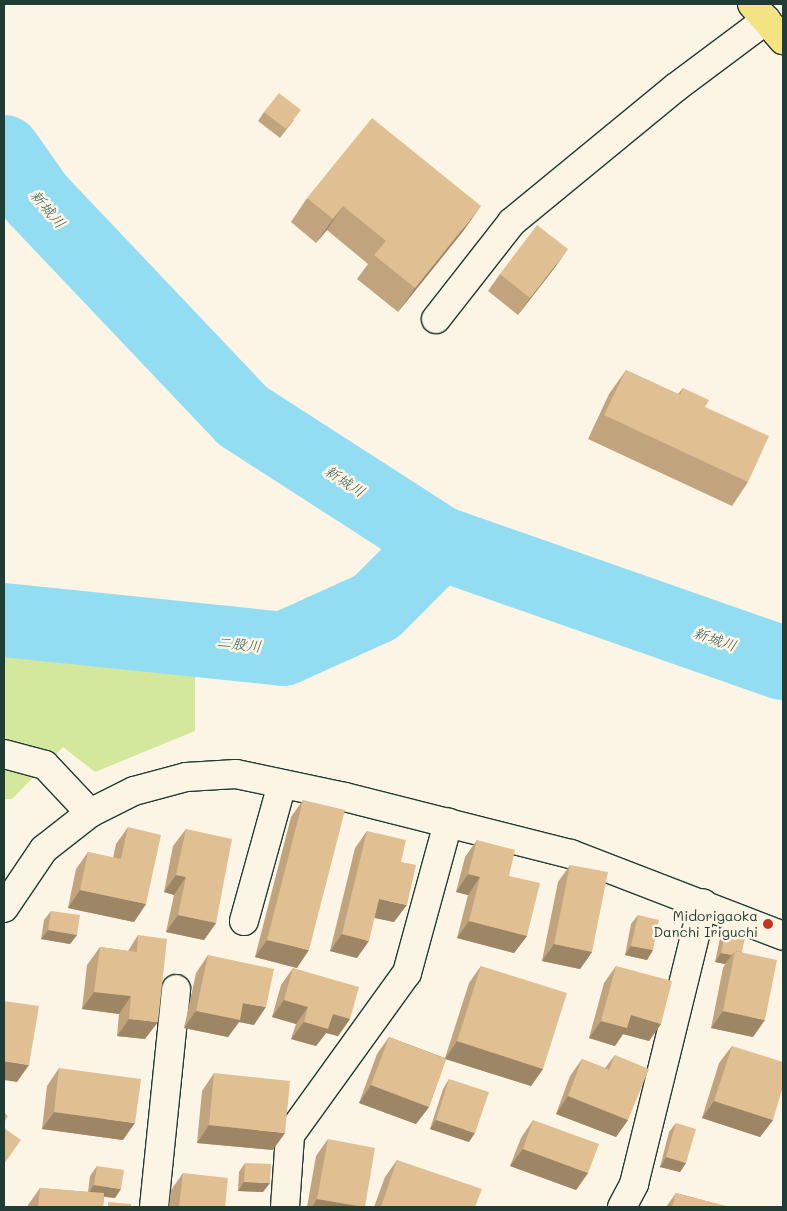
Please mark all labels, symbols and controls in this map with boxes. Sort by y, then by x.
water label: 新城川 [26,186,70,232]
water label: 新城川 [321,461,369,501]
water label: 新城川 [691,623,739,655]
water label: 二股川 [216,633,262,655]
place label: Midorigaoka Danchi Iriguchi [653,908,758,940]
marker: Midorigaoka Danchi Iriguchi [762,918,774,930]

